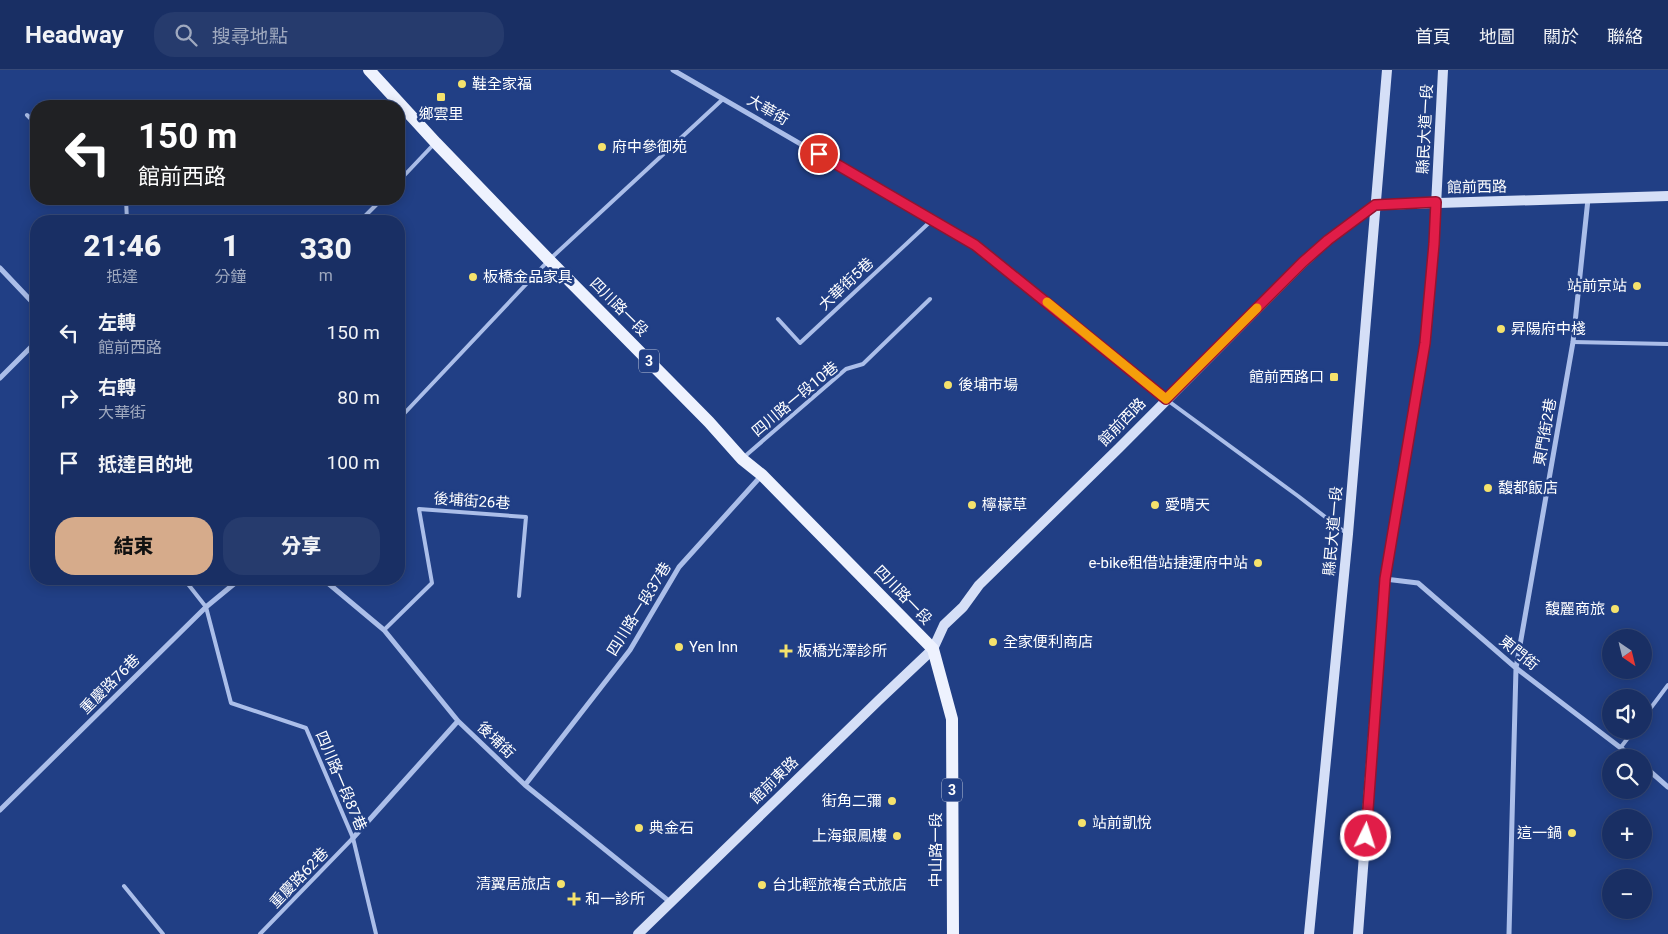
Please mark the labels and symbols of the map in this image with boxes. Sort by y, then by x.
place label: 鞋全家福 [472,75,532,93]
marker: 鞋全家福 [456,78,468,90]
street label: 縣民大道一段 [1414,84,1436,174]
marker: 鄉雲里 [435,91,447,103]
street label: 大華街 [744,91,792,129]
place label: 鄉雲里 [418,105,464,123]
pin [798,133,840,175]
place label: 府中參御苑 [612,138,687,156]
marker: 府中參御苑 [596,141,608,153]
street label: 館前西路 [1447,177,1507,197]
street label: 大華街5巷 [815,254,877,314]
place label: 板橋金品家具 [483,268,573,286]
marker: 板橋金品家具 [467,271,479,283]
street label: 四川路一段 [586,274,652,340]
place label: 站前京站 [1567,277,1627,295]
marker: 站前京站 [1631,280,1643,292]
place label: 昇陽府中棧 [1511,320,1586,338]
marker: 昇陽府中棧 [1495,323,1507,335]
road number: 3 [639,350,659,372]
street label: 四川路一段10巷 [748,358,842,440]
place label: 館前西路口 [1249,368,1324,386]
marker: 館前西路口 [1328,371,1340,383]
place label: 後埔市場 [958,376,1018,394]
marker: 後埔市場 [942,379,954,391]
street label: 館前西路 [1095,394,1149,450]
street label: 東門街2巷 [1530,397,1560,467]
place label: 馥都飯店 [1498,479,1558,497]
marker: 馥都飯店 [1482,482,1494,494]
street label: 縣民大道一段 [1320,485,1346,577]
street label: 後埔街26巷 [433,489,511,513]
place label: 檸檬草 [982,496,1027,514]
place label: 愛晴天 [1165,496,1210,514]
marker: 檸檬草 [966,499,978,511]
marker: 愛晴天 [1149,499,1161,511]
place label: e-bike租借站捷運府中站 [1088,554,1248,572]
marker: e-bike租借站捷運府中站 [1252,557,1264,569]
street label: 四川路一段37巷 [603,559,675,659]
street label: 四川路一段 [870,562,936,628]
place label: 馥麗商旅 [1545,600,1605,618]
marker: 馥麗商旅 [1609,603,1621,615]
north arrow [1602,629,1652,679]
street label: 東門街 [1496,632,1542,674]
place label: 全家便利商店 [1003,633,1093,651]
marker: 全家便利商店 [987,636,999,648]
place label: Yen Inn [689,638,738,656]
marker: Yen Inn [673,641,685,653]
place label: 板橋光澤診所 [797,642,887,660]
marker: 板橋光澤診所 [779,644,793,658]
street label: 重慶路76巷 [76,650,144,718]
street label: 後埔街 [474,718,518,762]
street label: 四川路一段87巷 [312,728,370,834]
street label: 館前東路 [746,753,802,807]
road number: 3 [942,778,962,802]
place label: 街角二彌 [822,792,882,810]
marker: 街角二彌 [886,795,898,807]
position arrow [1339,809,1391,861]
street label: 中山路一段 [927,812,945,888]
place label: 站前凱悅 [1092,814,1152,832]
marker: 站前凱悅 [1076,817,1088,829]
place label: 典金石 [649,819,694,837]
marker: 典金石 [633,822,645,834]
place label: 這一鍋 [1517,824,1562,842]
place label: 上海銀鳳樓 [812,827,887,845]
marker: 這一鍋 [1566,827,1578,839]
marker: 上海銀鳳樓 [891,830,903,842]
street label: 重慶路62巷 [266,844,332,912]
place label: 清翼居旅店 [476,875,551,893]
place label: 台北輕旅複合式旅店 [772,876,907,894]
marker: 清翼居旅店 [555,878,567,890]
marker: 台北輕旅複合式旅店 [756,879,768,891]
place label: 和一診所 [585,890,645,908]
marker: 和一診所 [567,892,581,906]

